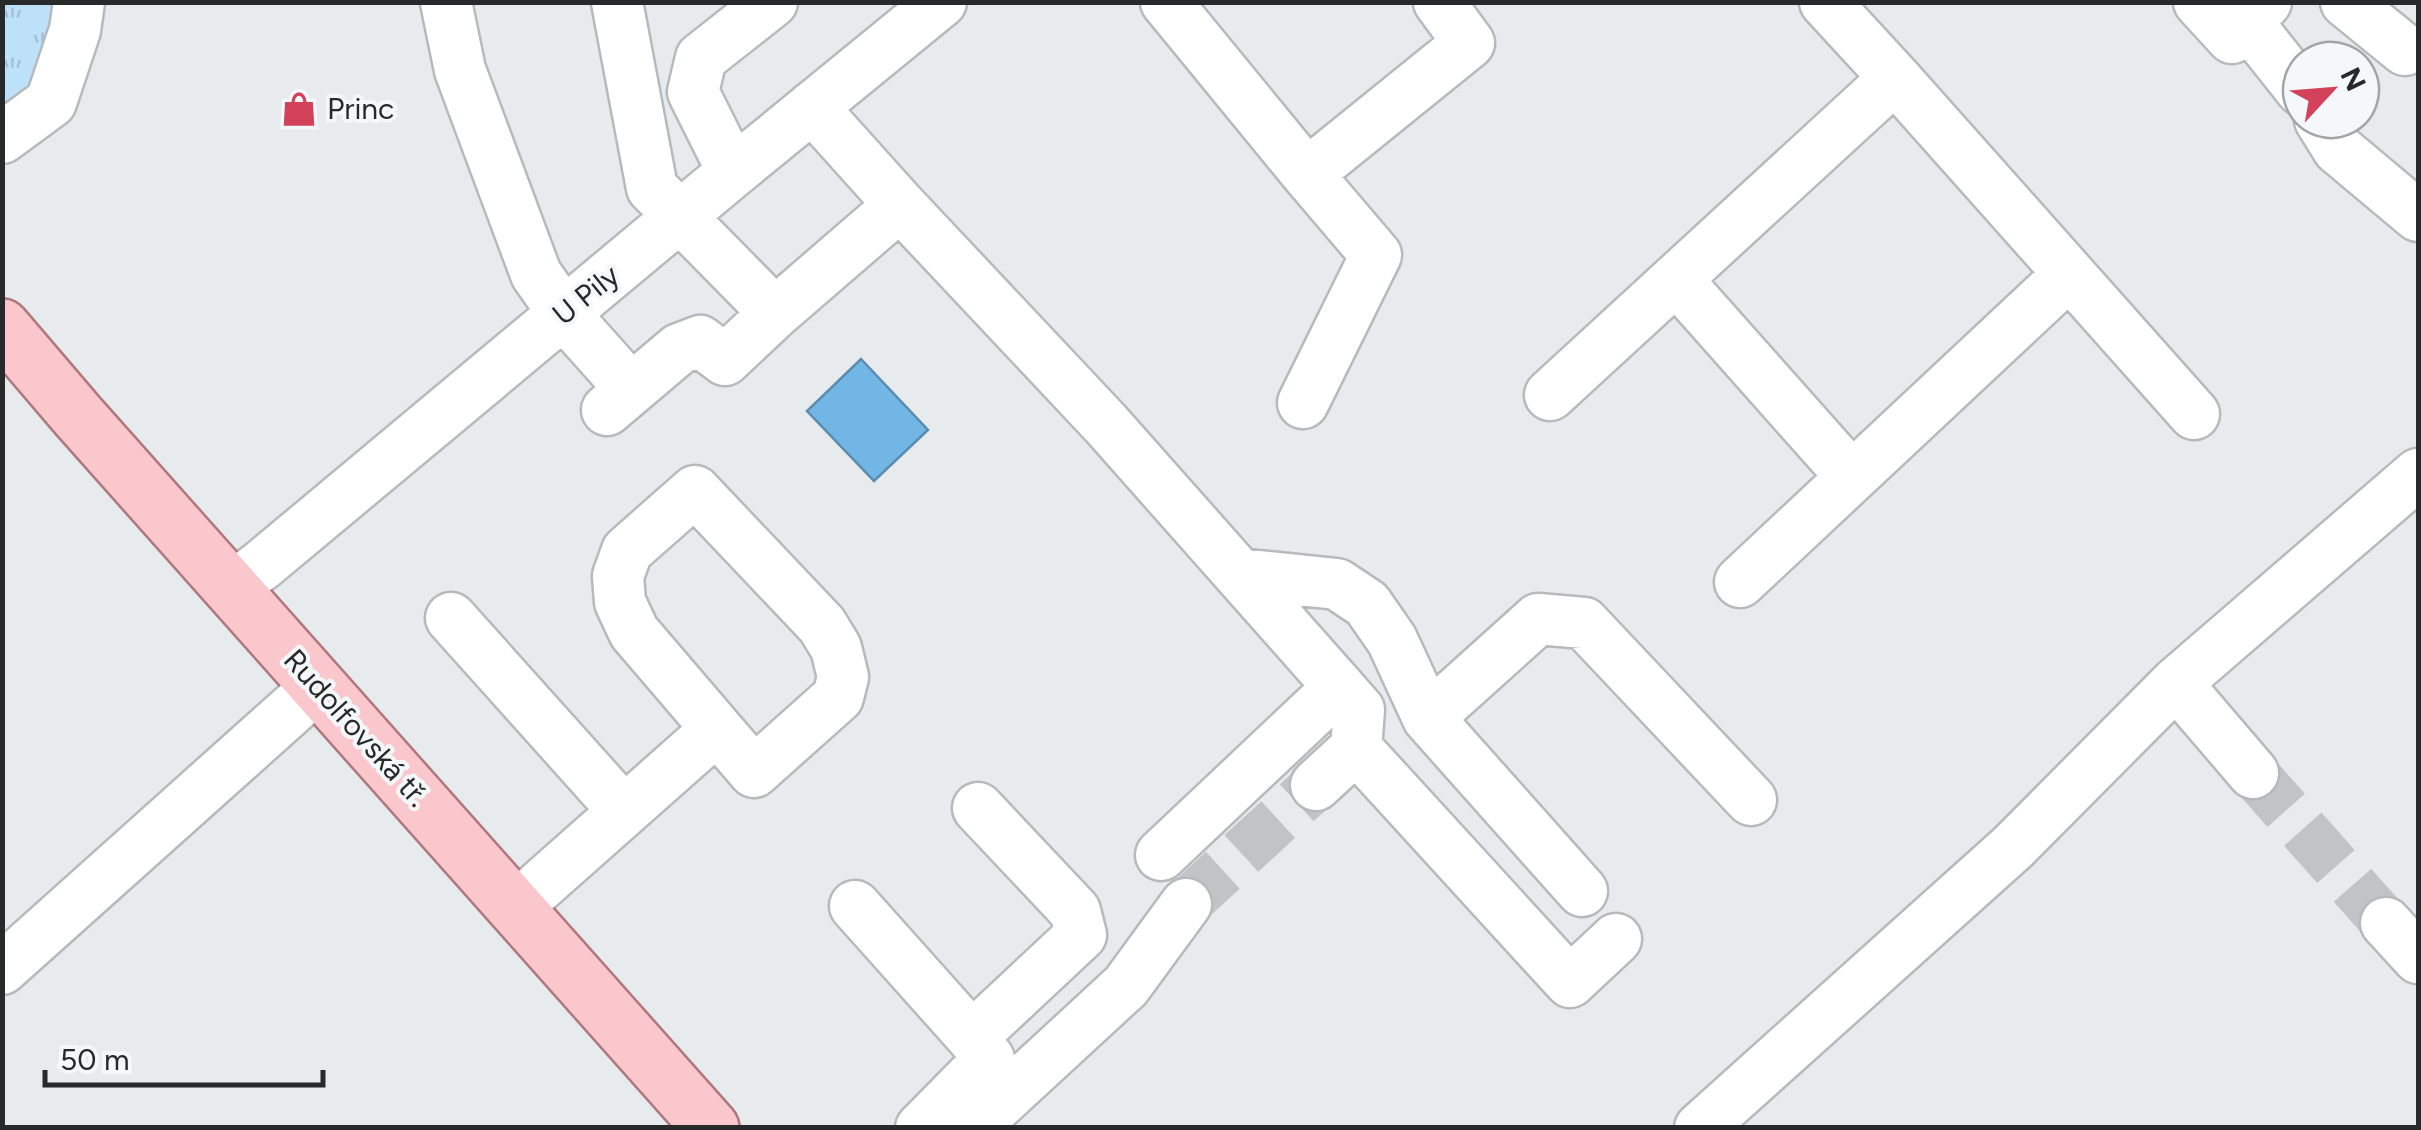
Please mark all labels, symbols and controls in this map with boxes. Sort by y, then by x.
north arrow [2281,40,2381,140]
text: N [2333,62,2373,96]
shop icon: Princ [280,90,318,128]
place label: Princ [327,90,394,127]
street label: U Pily [545,256,627,333]
street label: Rudolfovská tř. [276,641,437,814]
scale bar [45,1025,322,1087]
text: 50 m [60,1041,129,1078]

